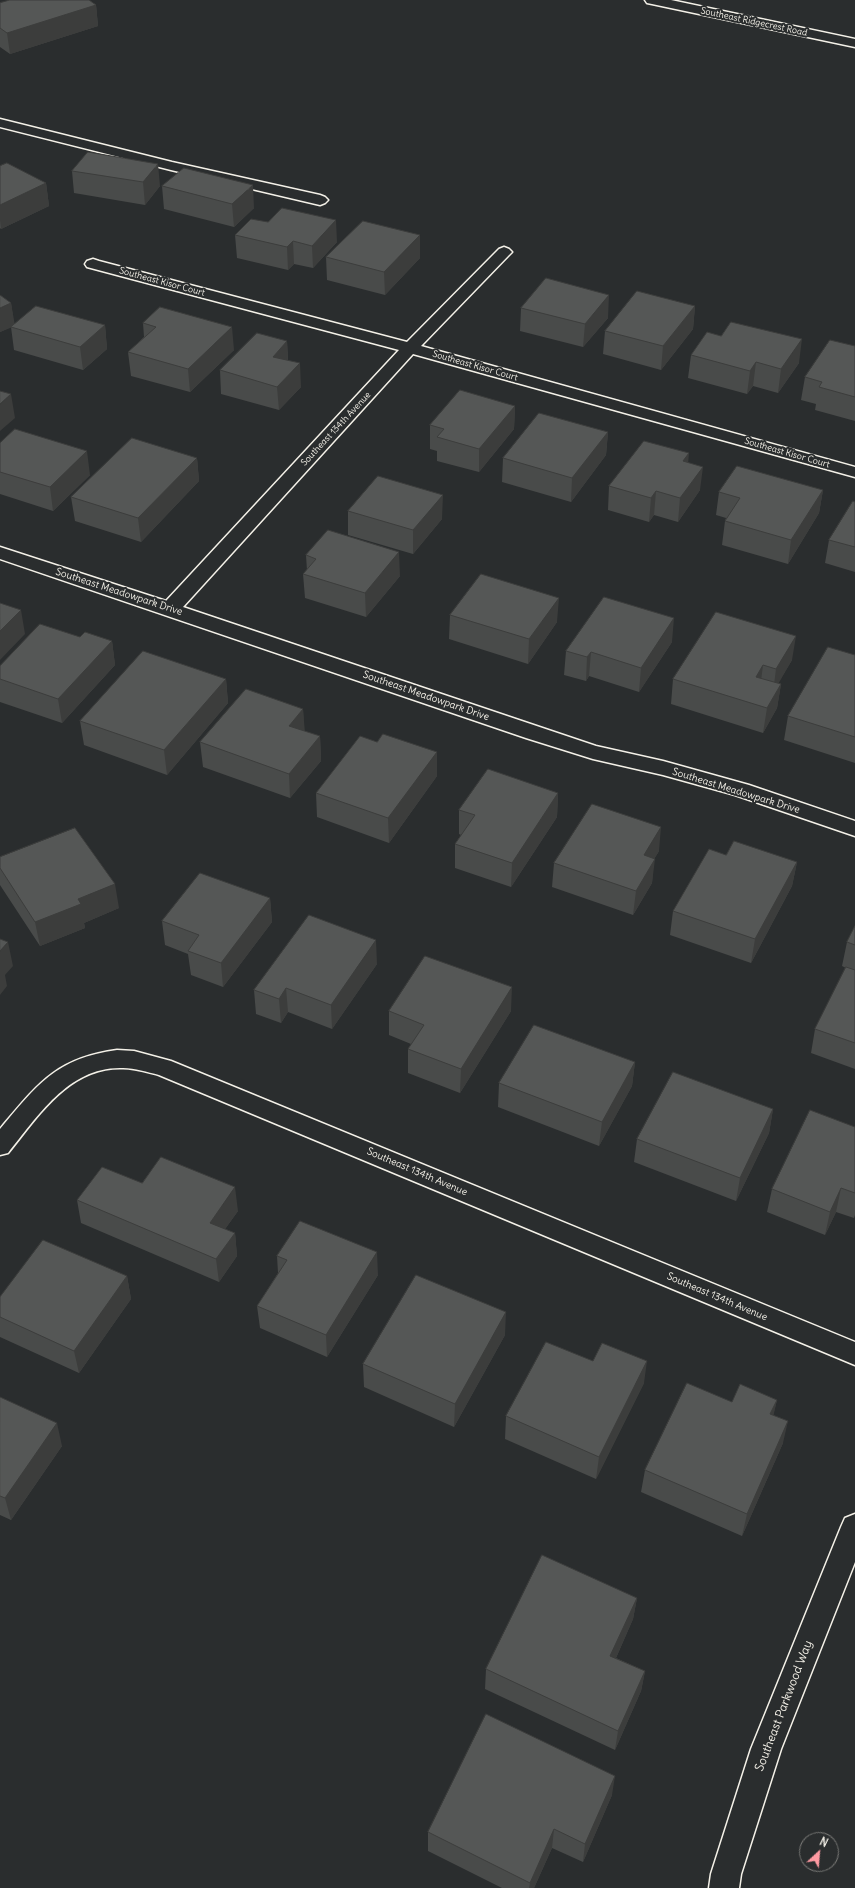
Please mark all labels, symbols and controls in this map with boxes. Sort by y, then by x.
street label: Southeast Ridgecrest Road [700,5,808,39]
street label: Southeast Kisor Court [118,265,206,299]
street label: Southeast Kisor Court [431,349,519,383]
street label: Southeast 134th Avenue [299,390,373,468]
street label: Southeast Kisor Court [743,436,831,470]
street label: Southeast Meadowpark Drive [54,566,184,618]
street label: Southeast Meadowpark Drive [361,669,491,723]
street label: Southeast Meadowpark Drive [671,766,801,816]
street label: Southeast 134th Avenue [365,1145,469,1199]
street label: Southeast 134th Avenue [665,1270,769,1324]
street label: Southeast Parkwood Way [752,1639,816,1773]
north arrow [799,1832,839,1872]
text: N [817,1834,830,1850]

